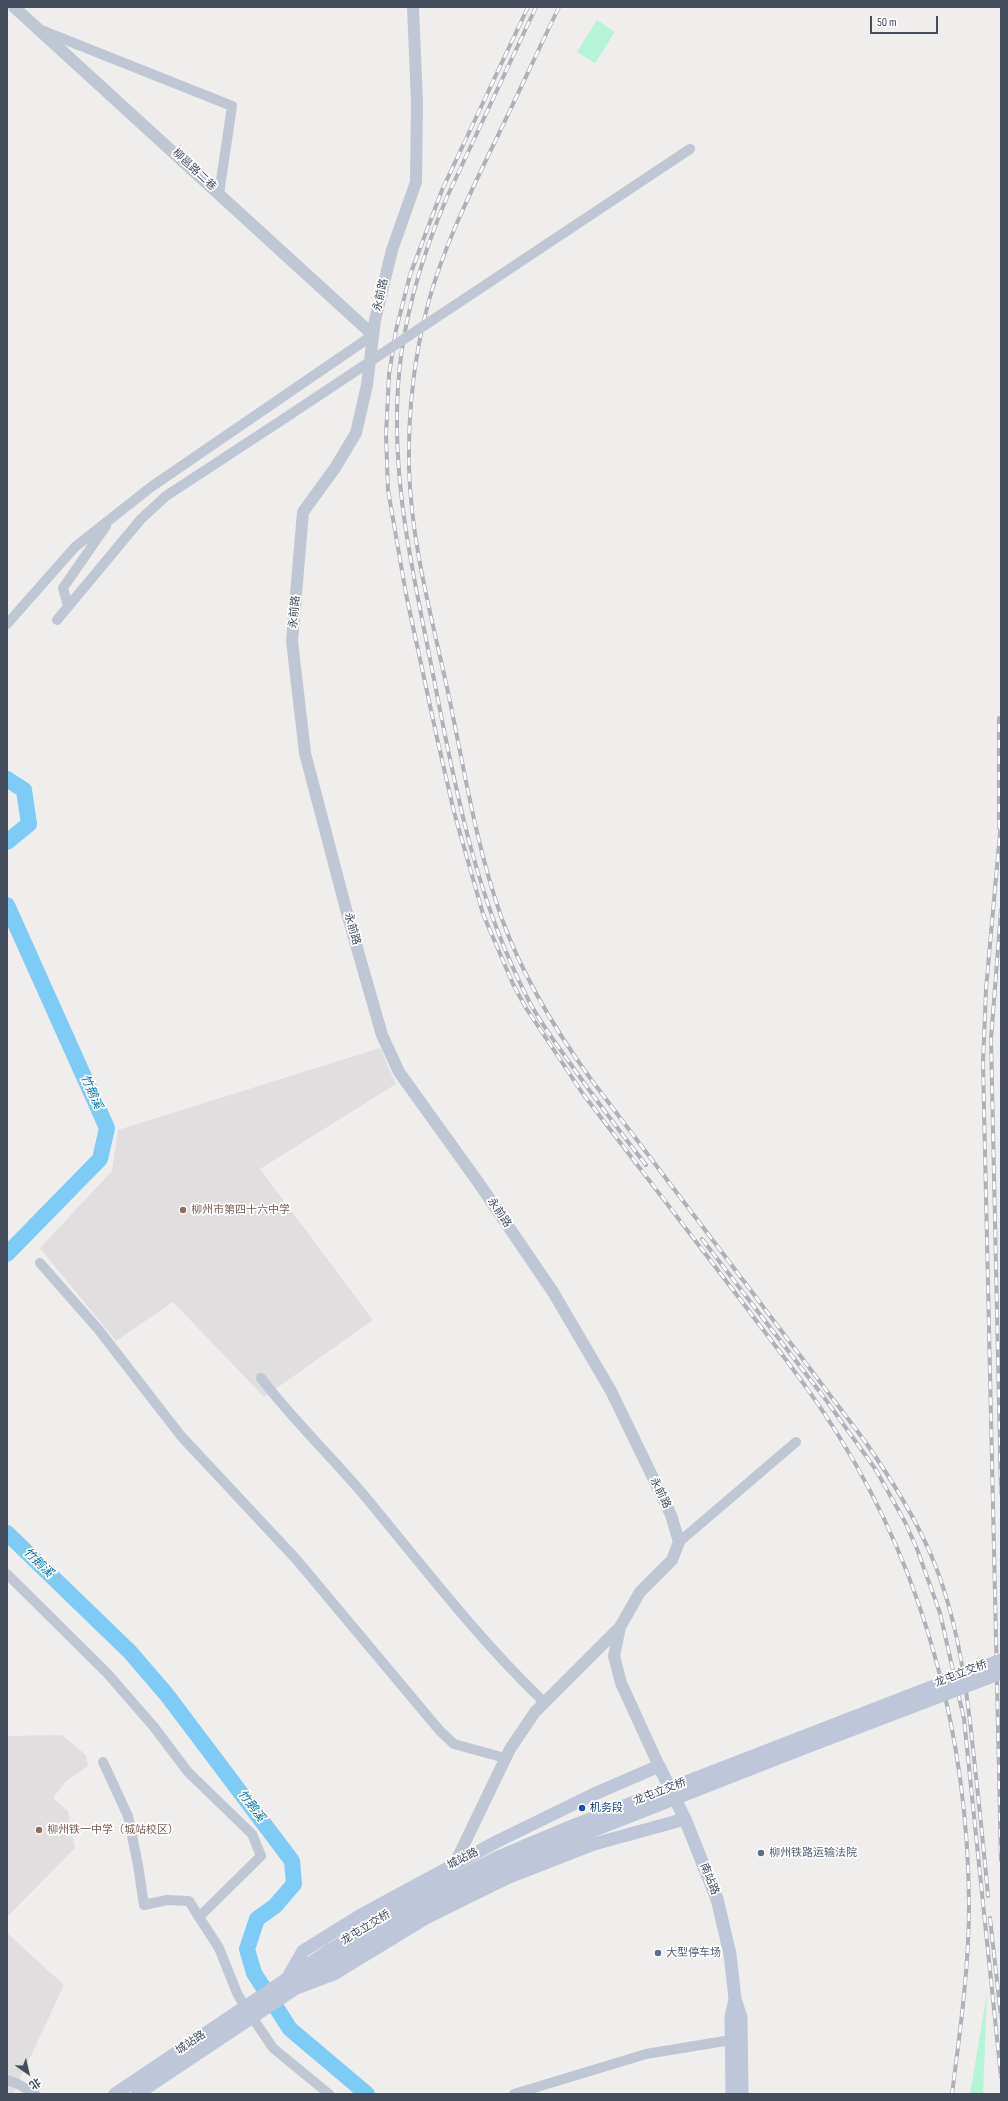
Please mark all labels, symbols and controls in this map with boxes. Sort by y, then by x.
scale bar [872,8,940,34]
text: 50 m [877,15,897,30]
street label: 柳邕路二巷 [169,146,219,194]
street label: 永前路 [371,277,391,313]
street label: 永前路 [287,595,303,629]
street label: 永前路 [341,911,363,947]
water label: 竹鹅溪 [77,1073,105,1111]
street label: 永前路 [484,1196,514,1230]
place label: 柳州市第四十六中学 [191,1203,290,1217]
marker: 柳州市第四十六中学 [178,1205,188,1215]
street label: 永前路 [647,1475,673,1511]
water label: 竹鹅溪 [20,1545,56,1581]
street label: 龙屯立交桥 [933,1658,989,1690]
street label: 龙屯立交桥 [632,1776,688,1808]
water label: 竹鹅溪 [234,1787,268,1825]
place label: 机务段 [590,1801,623,1815]
marker: 机务段 [577,1803,587,1813]
place label: 柳州铁一中学（城站校区） [47,1823,179,1837]
marker: 柳州铁一中学（城站校区） [34,1825,44,1835]
street label: 城站路 [445,1846,481,1872]
place label: 柳州铁路运输法院 [769,1846,857,1860]
marker: 柳州铁路运输法院 [756,1848,766,1858]
street label: 南站路 [697,1861,721,1897]
street label: 龙屯立交桥 [339,1908,393,1948]
place label: 大型停车场 [666,1946,721,1960]
marker: 大型停车场 [653,1948,663,1958]
street label: 城站路 [174,2028,208,2058]
north arrow [8,2053,48,2093]
text: 北 [27,2075,43,2092]

